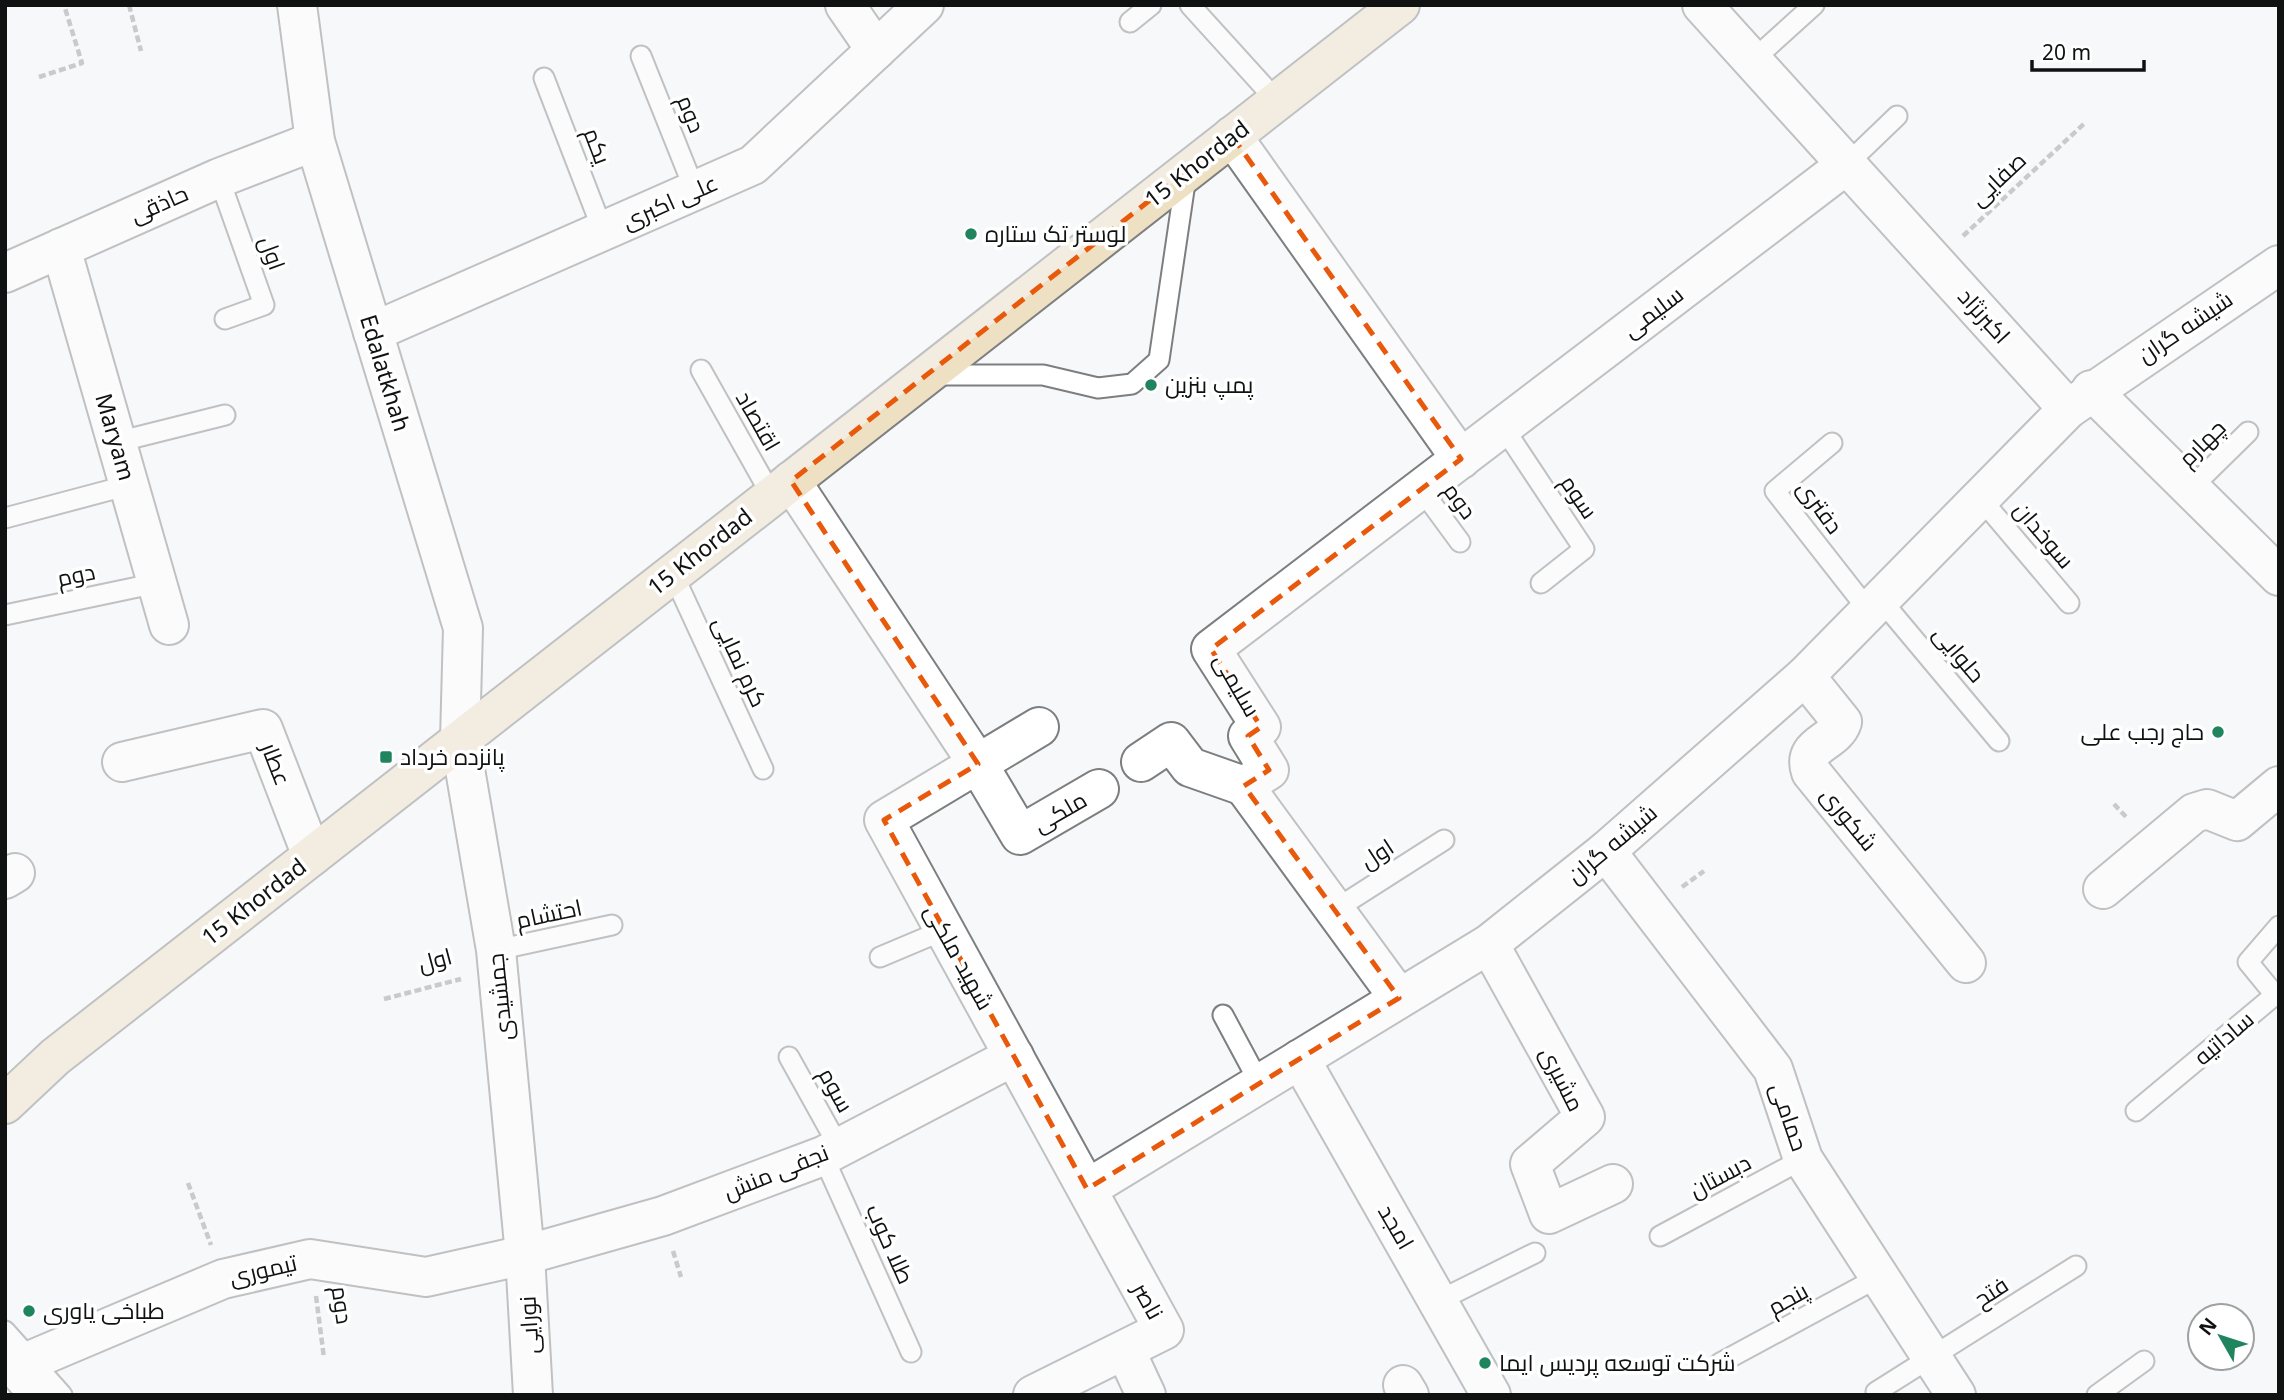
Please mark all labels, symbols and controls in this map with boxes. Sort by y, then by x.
scale bar [2032,28,2144,72]
text: 20 m [2042,38,2091,66]
street label: دوم [669,90,714,138]
street label: 15 Khordad [1137,112,1255,214]
street label: یکم [576,123,619,169]
street label: صفایی [1962,144,2033,213]
street label: علی اکبری [617,166,723,236]
street label: حاذقی [125,176,193,230]
place label: لوستر تک ستاره [985,217,1126,249]
marker: لوستر تک ستاره [963,226,979,242]
street label: اول [252,231,294,274]
street label: سلیمی [1615,278,1689,345]
street label: اکبرنژاد [1951,281,2018,350]
street label: شیشه گران [2130,282,2238,370]
street label: Edalatkhah [353,310,419,435]
place label: پمپ بنزین [1165,368,1253,400]
marker: پمپ بنزین [1143,377,1159,393]
street label: اقتصاد [729,385,789,456]
street label: Maryam [88,389,144,484]
street label: چهارم [2170,411,2233,474]
street label: سوم [1553,468,1606,525]
street label: دفتری [1790,473,1851,540]
street label: دوم [1436,476,1485,526]
street label: سوخدان [2007,494,2082,575]
street label: 15 Khordad [640,500,758,602]
street label: دوم [54,554,98,595]
street label: کرم نمایی [705,611,776,713]
street label: حلوایی [1926,618,1993,689]
street label: سلیمی [1207,647,1269,722]
place label: حاج رجب علی [2081,715,2204,748]
marker: حاج رجب علی [2210,724,2226,740]
street label: عطار [253,736,300,790]
place label: پانزده خرداد [400,740,505,772]
marker: پانزده خرداد [378,749,394,765]
street label: شکوری [1814,780,1886,857]
street label: ملکی [1027,783,1092,839]
street label: شیشه گران [1559,796,1663,890]
street label: اول [1353,830,1399,876]
street label: 15 Khordad [194,850,312,952]
street label: احتشام [513,890,585,937]
street label: شهید ملکی [918,898,1002,1015]
street label: اول [414,939,455,979]
street label: جمشیدی [479,952,520,1042]
street label: ساداتیه [2187,1003,2260,1072]
street label: مشیری [1533,1041,1593,1116]
street label: سوم [811,1061,862,1118]
street label: حمامی [1763,1078,1816,1155]
street label: نجفی منش [718,1135,833,1207]
street label: دبستان [1683,1146,1756,1205]
street label: امجد [1371,1198,1423,1255]
street label: طلا کوب [859,1199,923,1289]
street label: تیموری [226,1246,300,1292]
street label: فتح [1967,1268,2014,1315]
street label: ناصر [1125,1274,1172,1325]
street label: پنجم [1761,1274,1814,1323]
street label: دوم [324,1284,361,1326]
place label: طباخی یاوری [43,1294,165,1326]
street label: نورایی [511,1295,546,1355]
north arrow [2186,1302,2256,1372]
marker: طباخی یاوری [21,1303,37,1319]
text: N [2193,1312,2223,1340]
place label: شرکت توسعه پردیس ایما [1499,1346,1736,1378]
marker: شرکت توسعه پردیس ایما [1477,1355,1493,1371]

